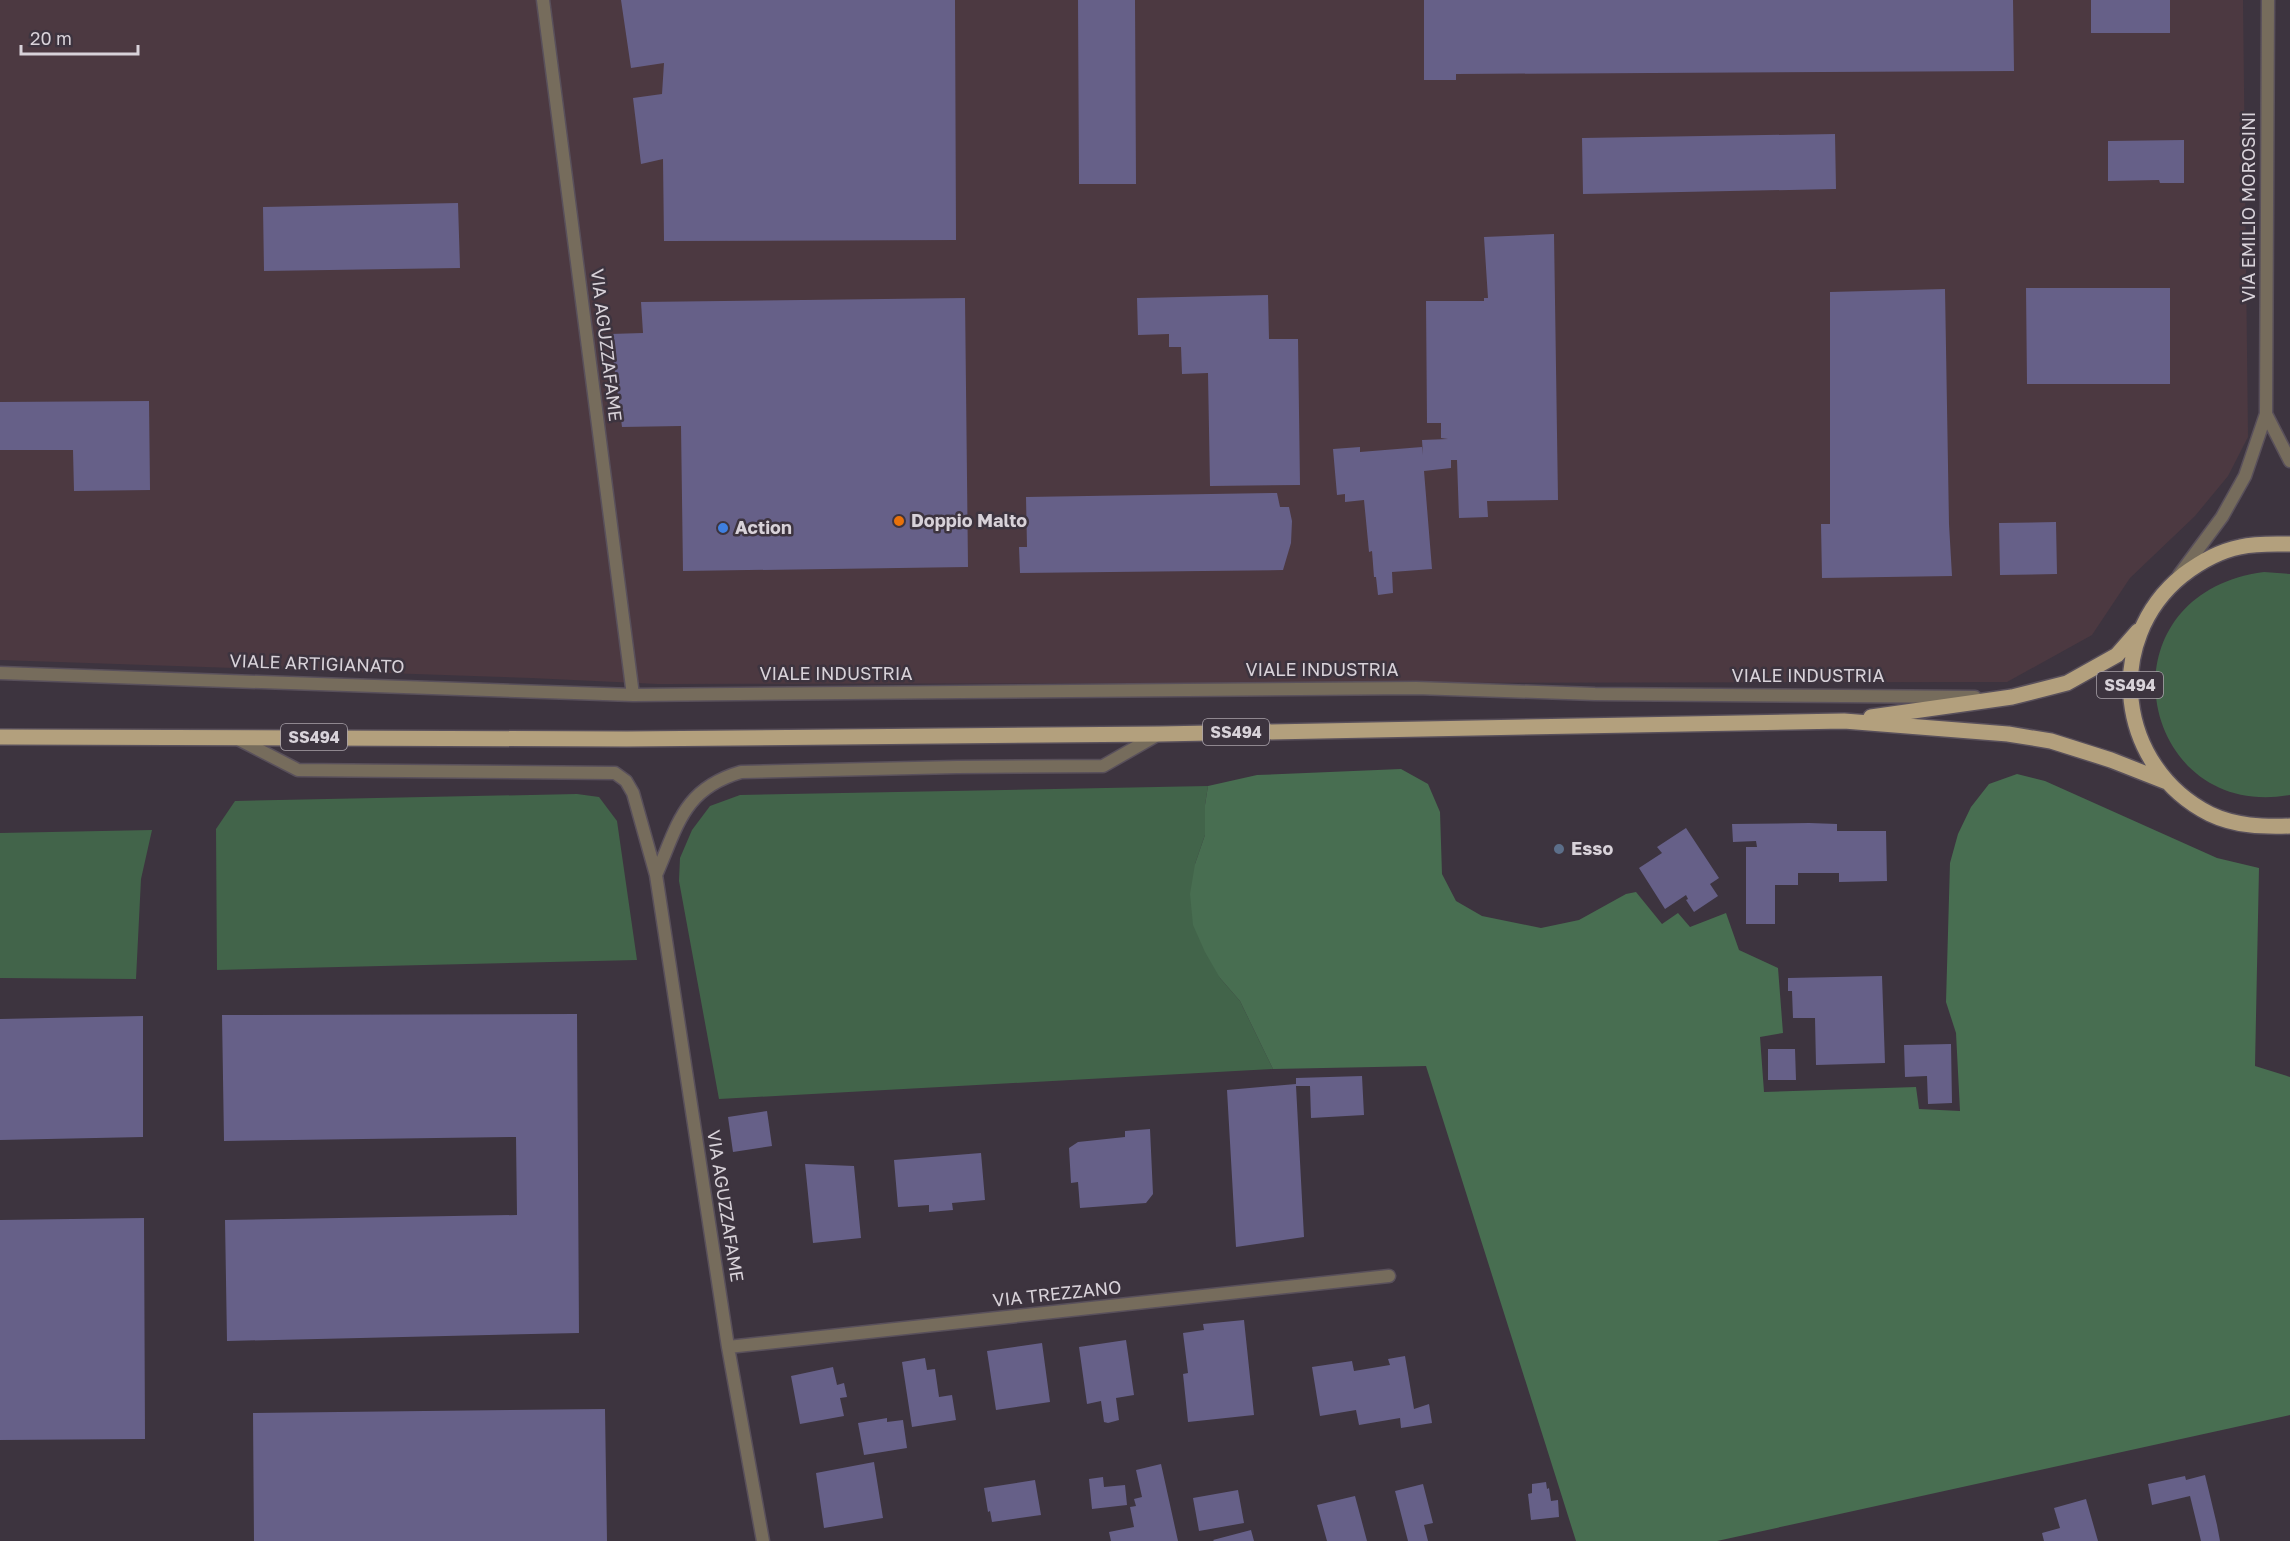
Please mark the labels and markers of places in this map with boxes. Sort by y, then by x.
place label: Doppio Malto [911,509,1027,531]
marker: Doppio Malto [892,514,906,528]
place label: Action [735,516,792,538]
marker: Action [716,521,730,535]
place label: Esso [1571,837,1613,859]
marker: Esso [1552,842,1566,856]

